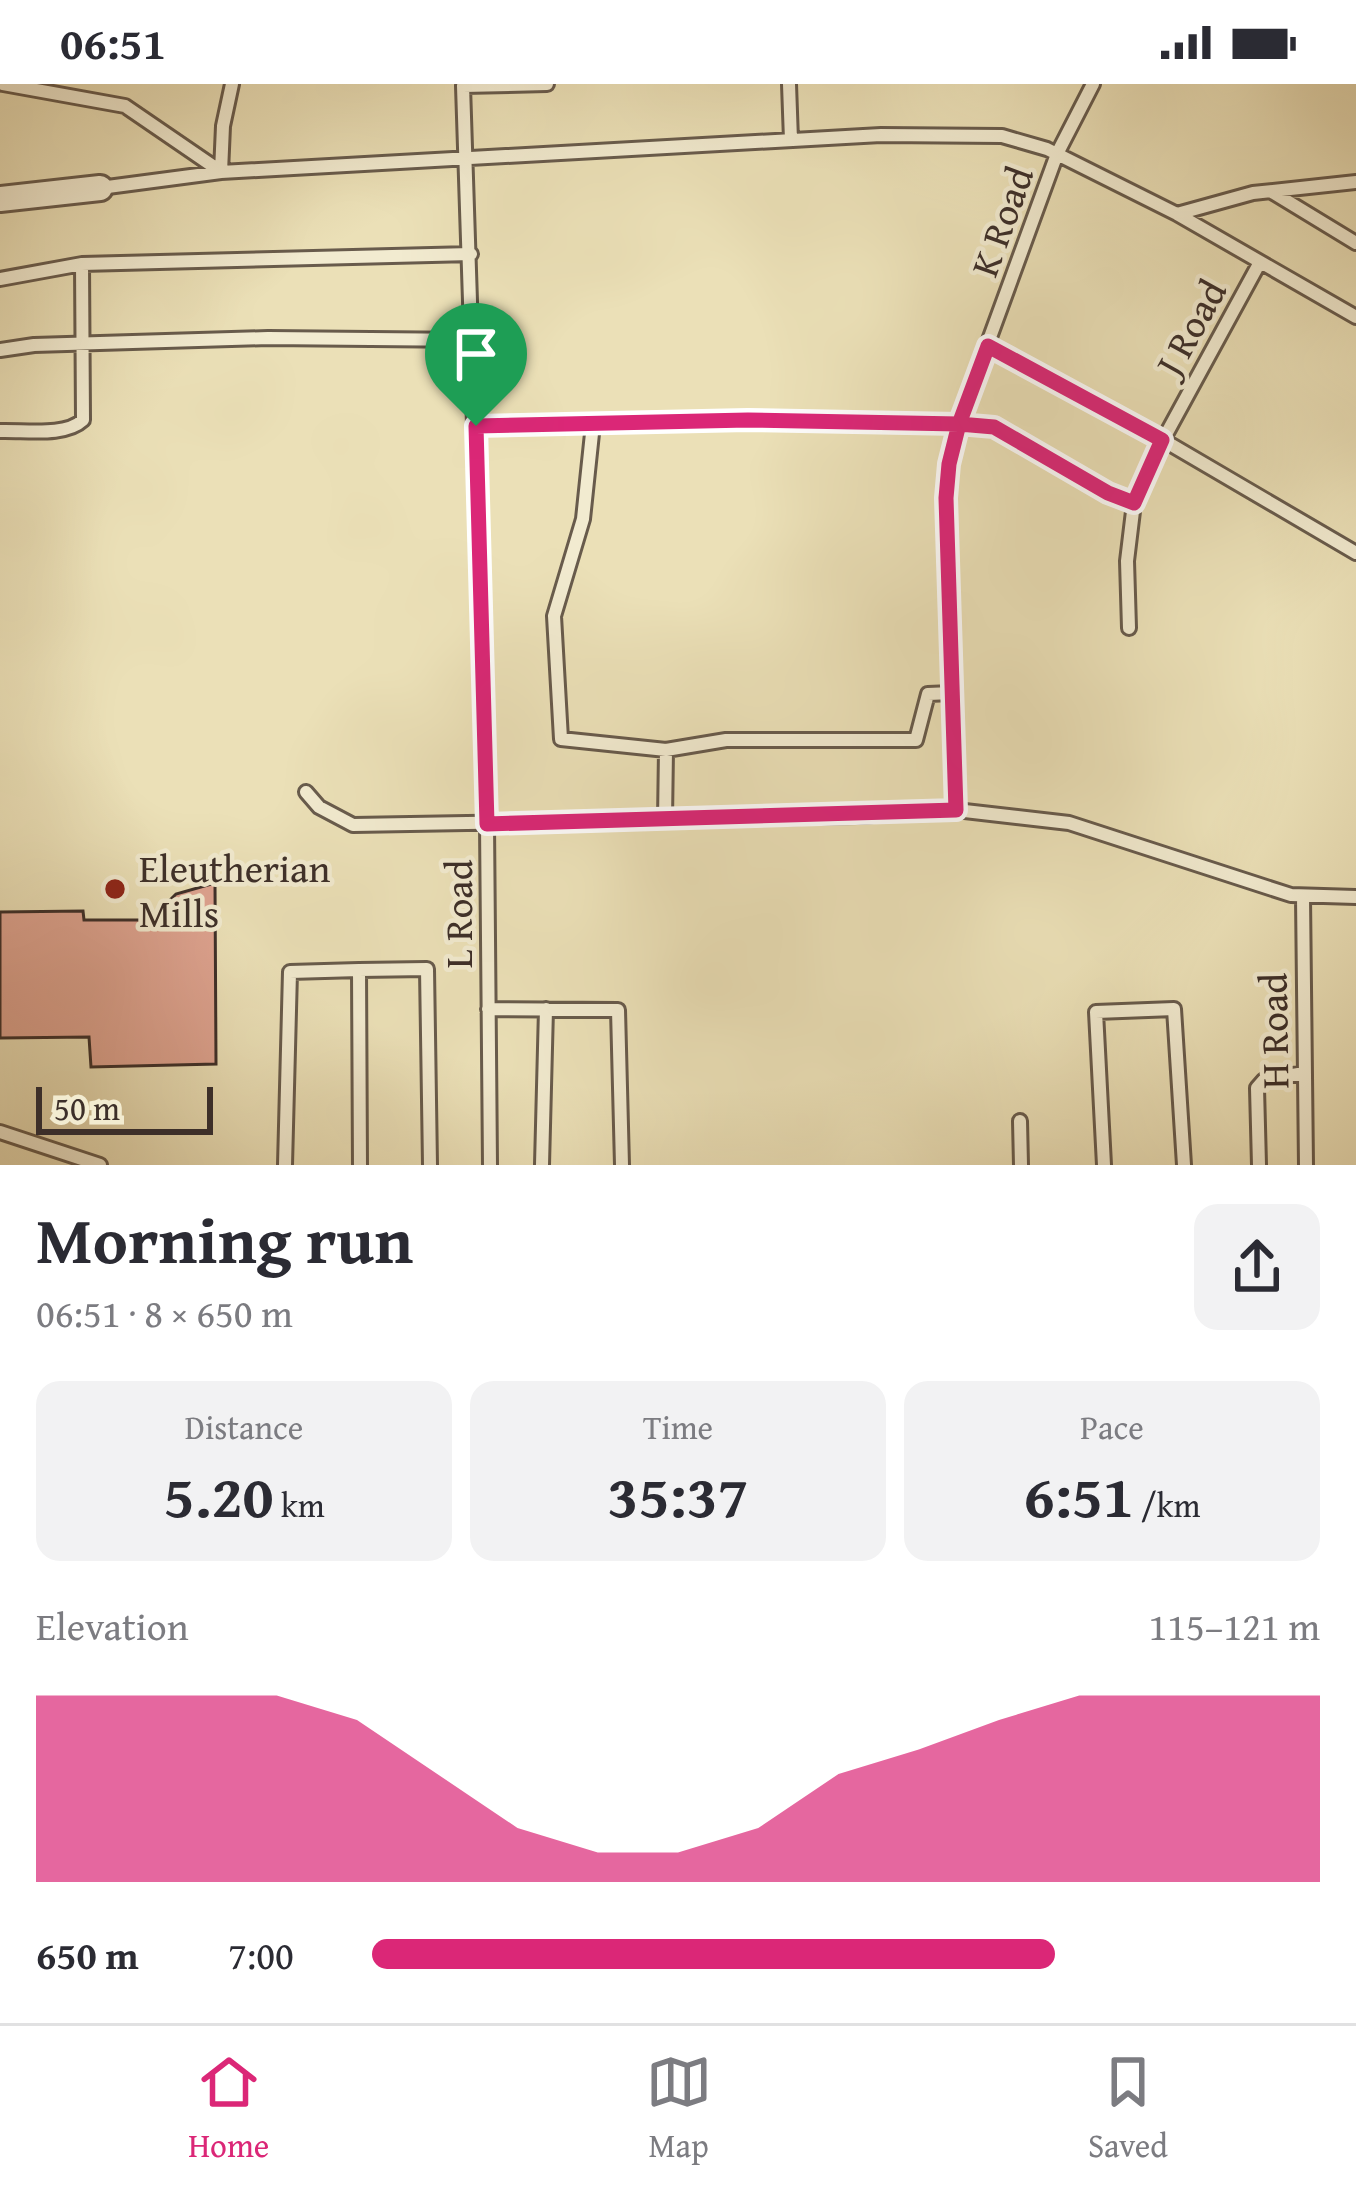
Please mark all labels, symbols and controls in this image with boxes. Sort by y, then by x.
text: 06:51 [60,10,166,75]
street label: K Road [955,158,1047,284]
street label: J Road [1138,268,1240,390]
pin [425,303,527,426]
icon: arrive [443,321,509,387]
place label: Eleutherian Mills [139,839,331,941]
street label: L Road [429,859,486,969]
marker: Eleutherian Mills [102,876,128,902]
street label: H Road [1243,972,1303,1090]
scale bar [36,1081,213,1134]
text: 50 m [54,1084,120,1132]
text: Morning run [36,1190,413,1287]
button: share [1194,1204,1320,1330]
text: 06:51 · 8 × 650 m [36,1284,293,1341]
text: Distance [185,1403,303,1451]
text: Time [643,1403,713,1451]
text: Pace [1080,1403,1144,1451]
text: 5.20 [163,1451,274,1539]
text: 35:37 [607,1451,749,1539]
text: 6:51 [1024,1451,1134,1539]
text: km [274,1481,325,1529]
text: /km [1134,1481,1200,1529]
text: Elevation [36,1597,189,1654]
text: 115–121 m [1148,1597,1320,1654]
text: 650 m [36,1926,139,1983]
text: 7:00 [228,1926,294,1983]
tab: Home [188,2049,269,2169]
tab: Map [646,2049,712,2169]
tab: Saved [1088,2049,1168,2169]

